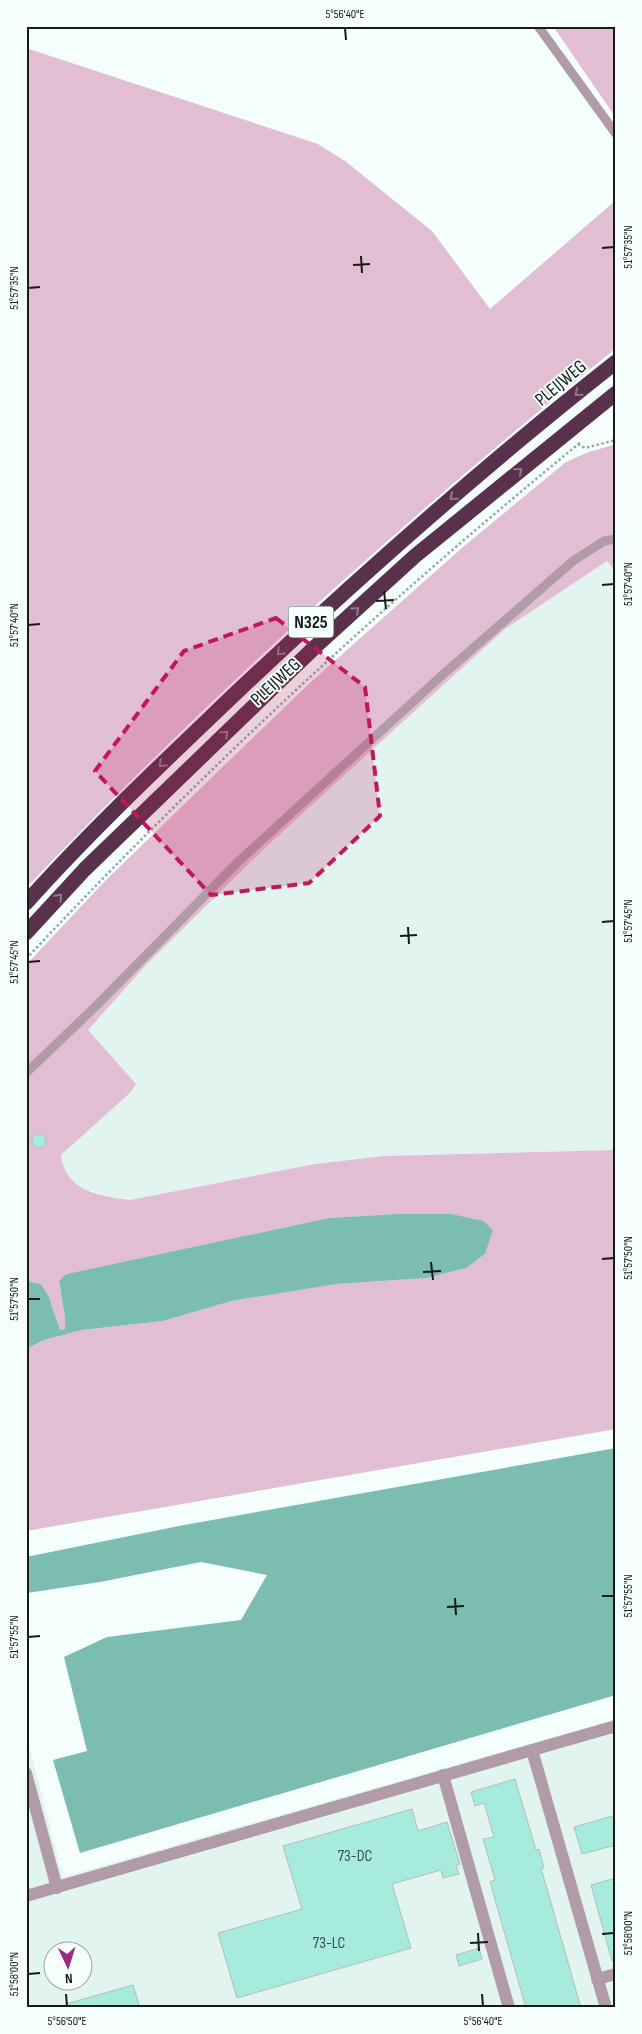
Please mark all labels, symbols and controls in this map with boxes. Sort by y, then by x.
text: 5°56'40"E [325,7,365,22]
text: 51°57'35"N [621,225,636,269]
text: 51°57'35"N [7,266,22,310]
street label: PLEIJWEG [531,355,591,411]
one-way arrow [574,387,583,396]
one-way arrow [513,468,522,476]
one-way arrow [450,491,459,500]
text: 51°57'40"N [621,562,636,606]
text: 51°57'40"N [7,603,22,647]
road number: N325 [288,606,334,638]
one-way arrow [350,607,359,616]
one-way arrow [276,646,285,655]
street label: PLEIJWEG [246,653,306,711]
one-way arrow [219,731,228,740]
one-way arrow [159,758,168,767]
one-way arrow [53,894,62,903]
text: 51°57'45"N [621,899,636,943]
text: 51°57'45"N [7,940,22,984]
text: 51°57'50"N [621,1236,636,1280]
text: 51°57'50"N [7,1277,22,1321]
text: 51°57'55"N [621,1574,636,1618]
text: 51°57'55"N [7,1615,22,1659]
house number: 73-DC [338,1847,373,1866]
text: 51°58'00"N [621,1911,636,1955]
house number: 73-LC [313,1934,345,1953]
north arrow [42,1942,92,1992]
text: 51°58'00"N [7,1952,22,1996]
text: N [65,1970,73,1987]
text: 5°56'50"E [48,2014,87,2029]
text: 5°56'40"E [463,2014,503,2029]

